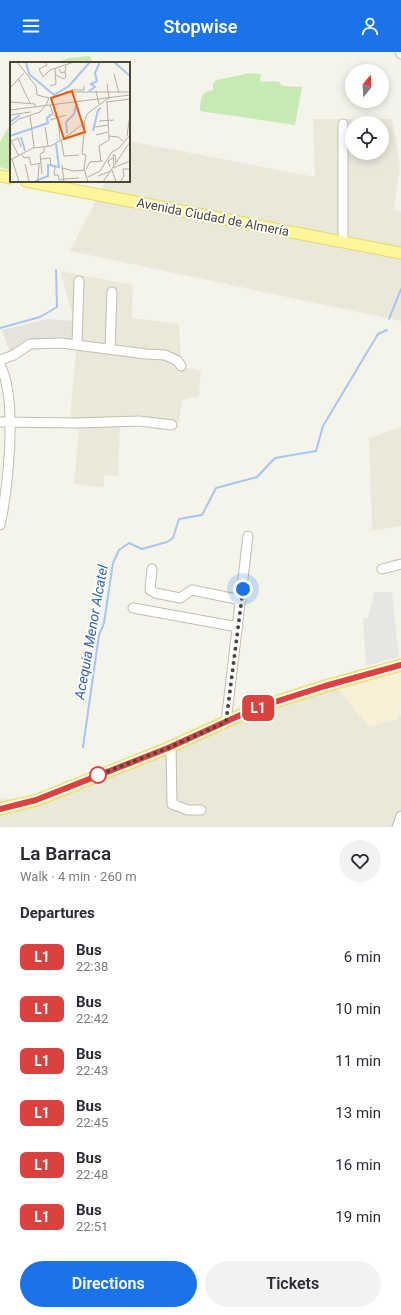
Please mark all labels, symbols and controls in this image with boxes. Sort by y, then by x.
icon: menu [20,15,42,37]
icon: person [359,15,381,37]
text: Stopwise [163,16,238,37]
inset map [10,62,130,182]
north arrow [345,64,389,108]
map controls [345,64,389,160]
button: locate [345,116,389,160]
street label: Avenida Ciudad de Almería [135,195,291,239]
water label: Acequia Menor Alcatel [71,563,111,702]
your location [233,579,253,599]
line badge: L1 [240,695,276,721]
text: L1 [250,700,266,716]
unlabelled marker [89,766,107,784]
button: heart [339,840,381,882]
text: La Barraca [20,842,111,865]
text: Walk · 4 min · 260 m [20,869,137,884]
text: Departures [20,904,95,922]
text: Bus [76,941,102,959]
text: 6 min [344,948,381,966]
text: L1 [34,949,50,965]
text: 22:38 [76,959,108,974]
text: Bus [76,993,102,1011]
text: 10 min [335,1000,381,1018]
text: L1 [34,1001,50,1017]
text: 22:42 [76,1011,108,1026]
text: Bus [76,1045,102,1063]
text: 11 min [335,1052,381,1070]
text: L1 [34,1053,50,1069]
text: 22:43 [76,1063,108,1078]
text: Bus [76,1097,102,1115]
text: 13 min [335,1104,381,1122]
text: L1 [34,1105,50,1121]
text: 22:45 [76,1115,108,1130]
text: Bus [76,1149,102,1167]
text: 16 min [335,1156,381,1174]
text: L1 [34,1157,50,1173]
text: 22:48 [76,1167,108,1182]
text: Bus [76,1201,102,1219]
text: 19 min [335,1208,381,1226]
text: L1 [34,1209,50,1225]
text: 22:51 [76,1219,108,1234]
button: Directions [20,1261,197,1307]
button: Tickets [205,1261,381,1307]

